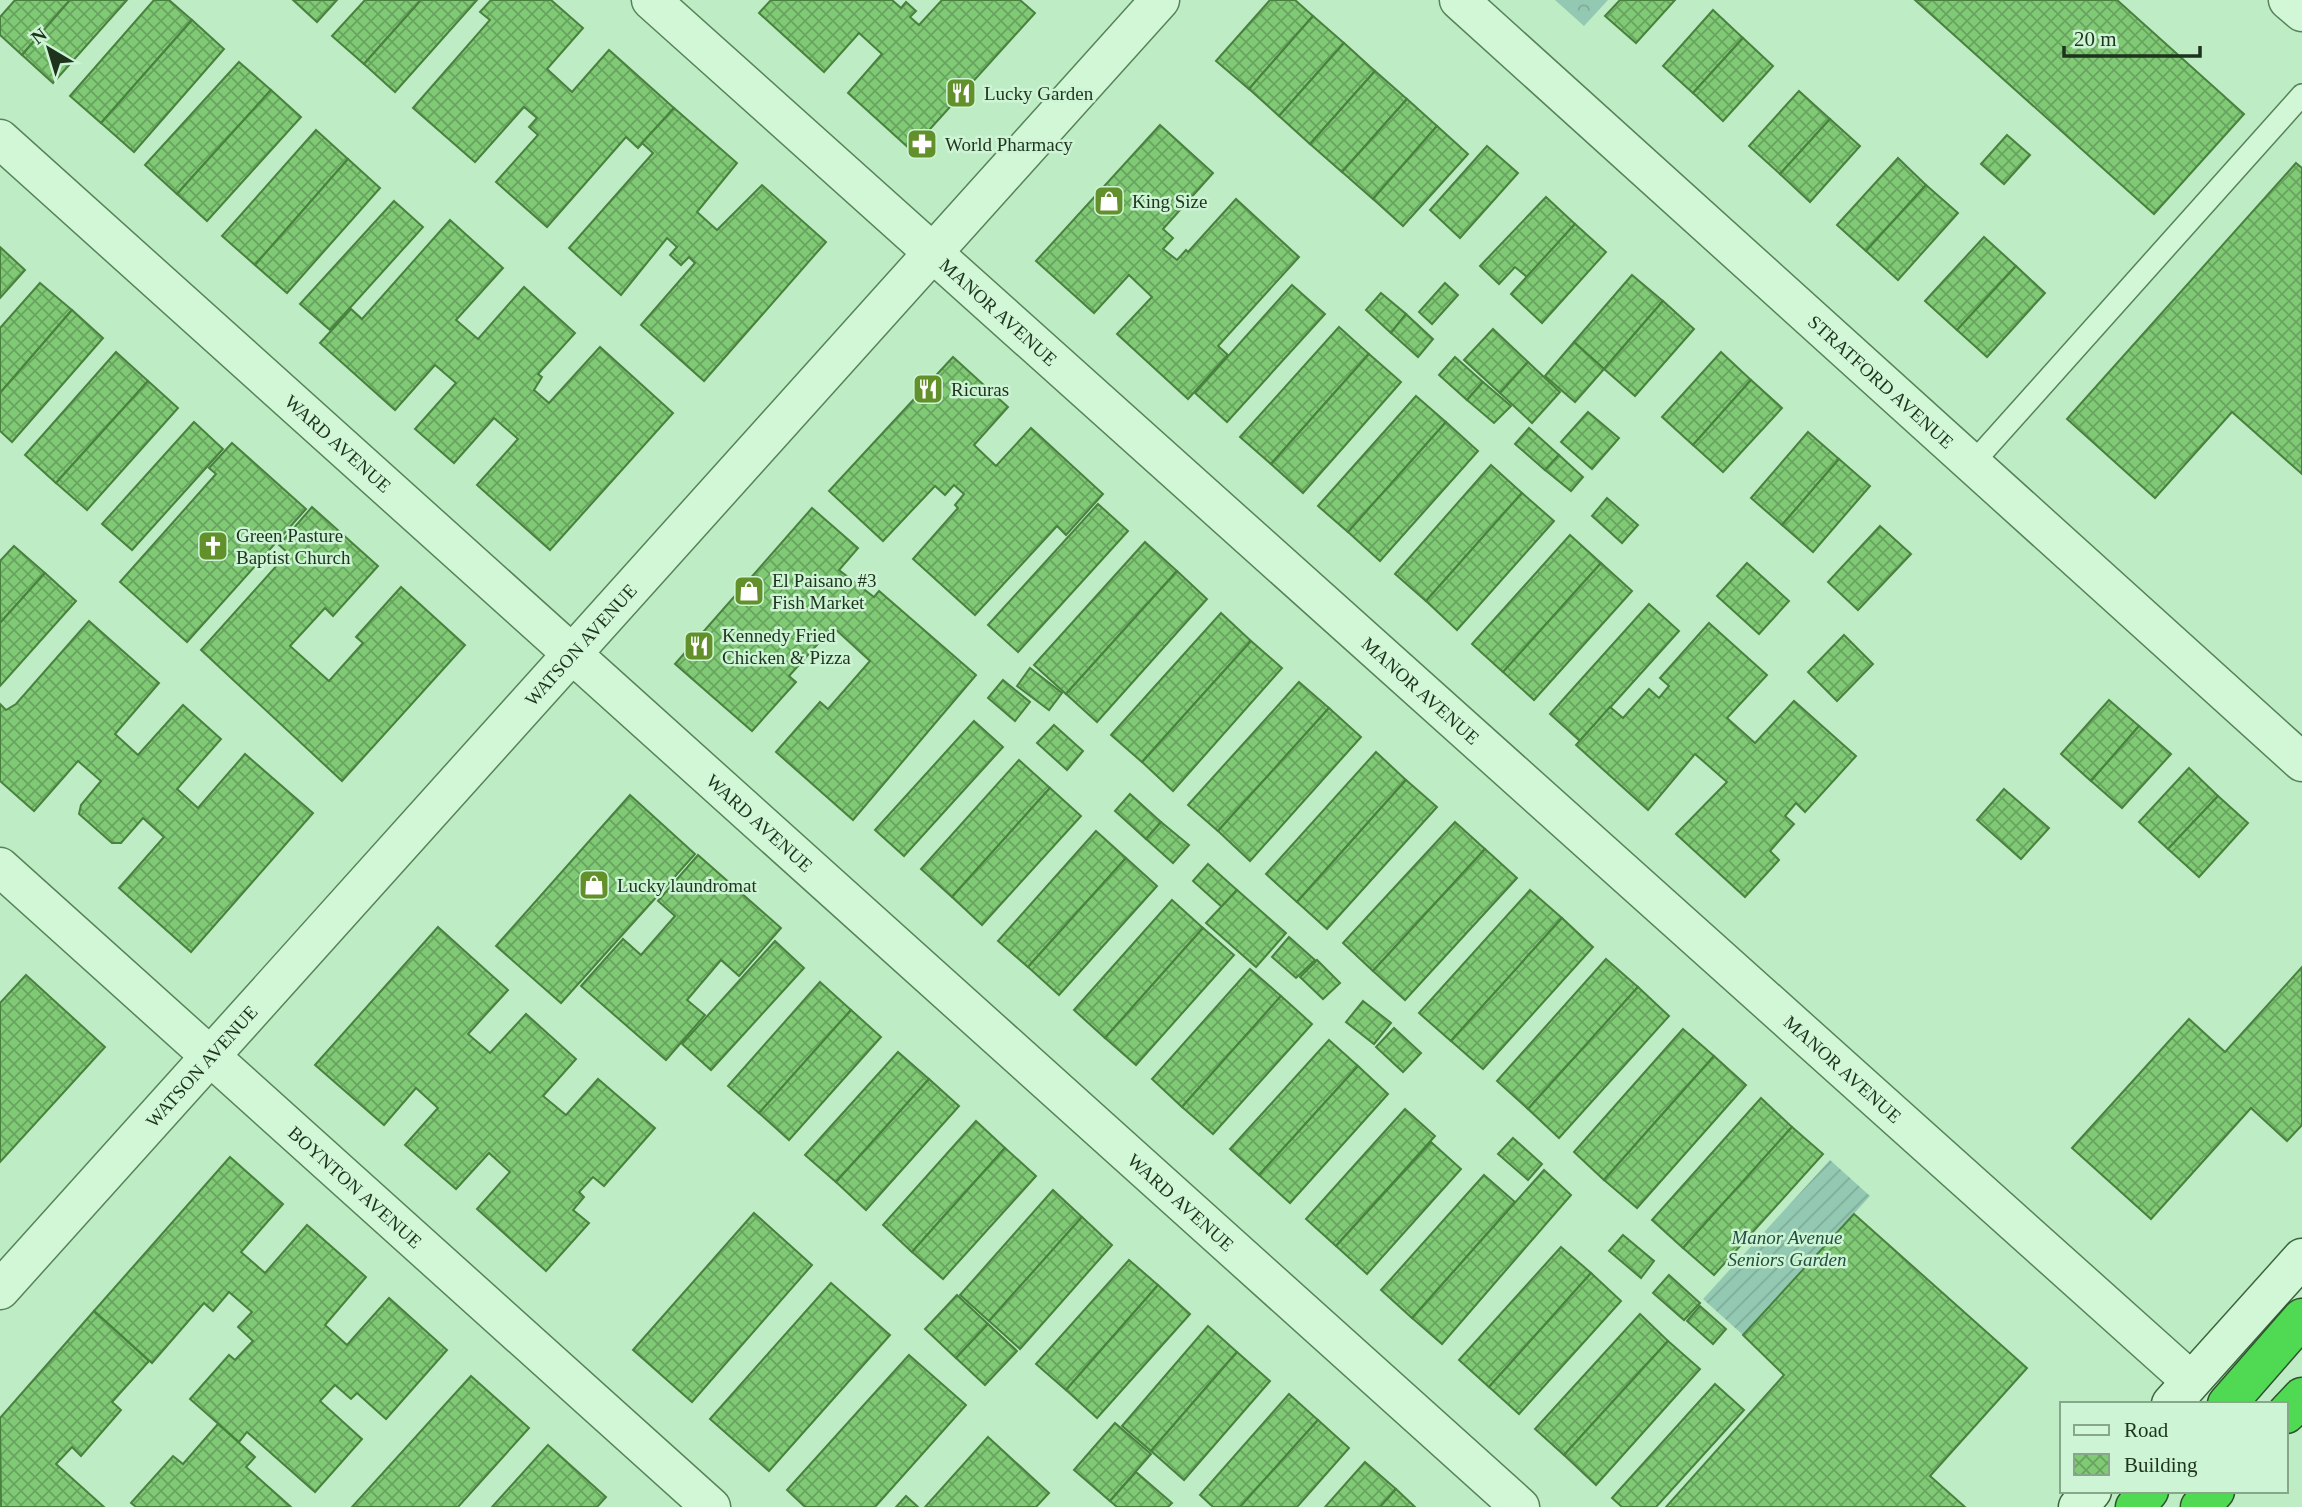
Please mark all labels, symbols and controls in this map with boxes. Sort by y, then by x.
north arrow [14,14,84,84]
scale bar [2064,14,2200,58]
text: N [27,23,51,48]
text: 20 m [2074,27,2117,51]
restaurant icon: Lucky Garden [944,76,978,110]
place label: Lucky Garden [984,83,1094,104]
pharmacy icon: World Pharmacy [905,127,939,161]
place label: World Pharmacy [945,134,1073,155]
shop icon: King Size [1092,184,1126,218]
place label: King Size [1132,191,1207,212]
street label: MANOR AVENUE [935,254,1061,370]
street label: STRATFORD AVENUE [1804,311,1958,453]
restaurant icon: Ricuras [911,372,945,406]
place label: Ricuras [951,379,1009,400]
street label: WARD AVENUE [281,391,395,497]
place label: Green Pasture Baptist Church [236,525,351,568]
church icon: Green Pasture Baptist Church [196,529,230,563]
place label: El Paisano #3 Fish Market [772,570,877,613]
shop icon: El Paisano #3 Fish Market [732,574,766,608]
street label: WATSON AVENUE [521,580,641,710]
place label: Kennedy Fried Chicken & Pizza [722,625,851,668]
restaurant icon: Kennedy Fried Chicken & Pizza [682,629,716,663]
street label: MANOR AVENUE [1358,633,1483,749]
street label: WARD AVENUE [702,770,817,876]
shop icon: Lucky laundromat [577,868,611,902]
place label: Lucky laundromat [617,875,758,896]
street label: WATSON AVENUE [141,1001,262,1132]
street label: MANOR AVENUE [1780,1011,1906,1127]
street label: BOYNTON AVENUE [284,1122,426,1253]
street label: WARD AVENUE [1123,1149,1238,1255]
park label: Manor Avenue Seniors Garden [1727,1227,1847,1270]
legend [2060,1402,2288,1493]
text: Road [2124,1418,2169,1442]
text: Building [2124,1453,2198,1477]

